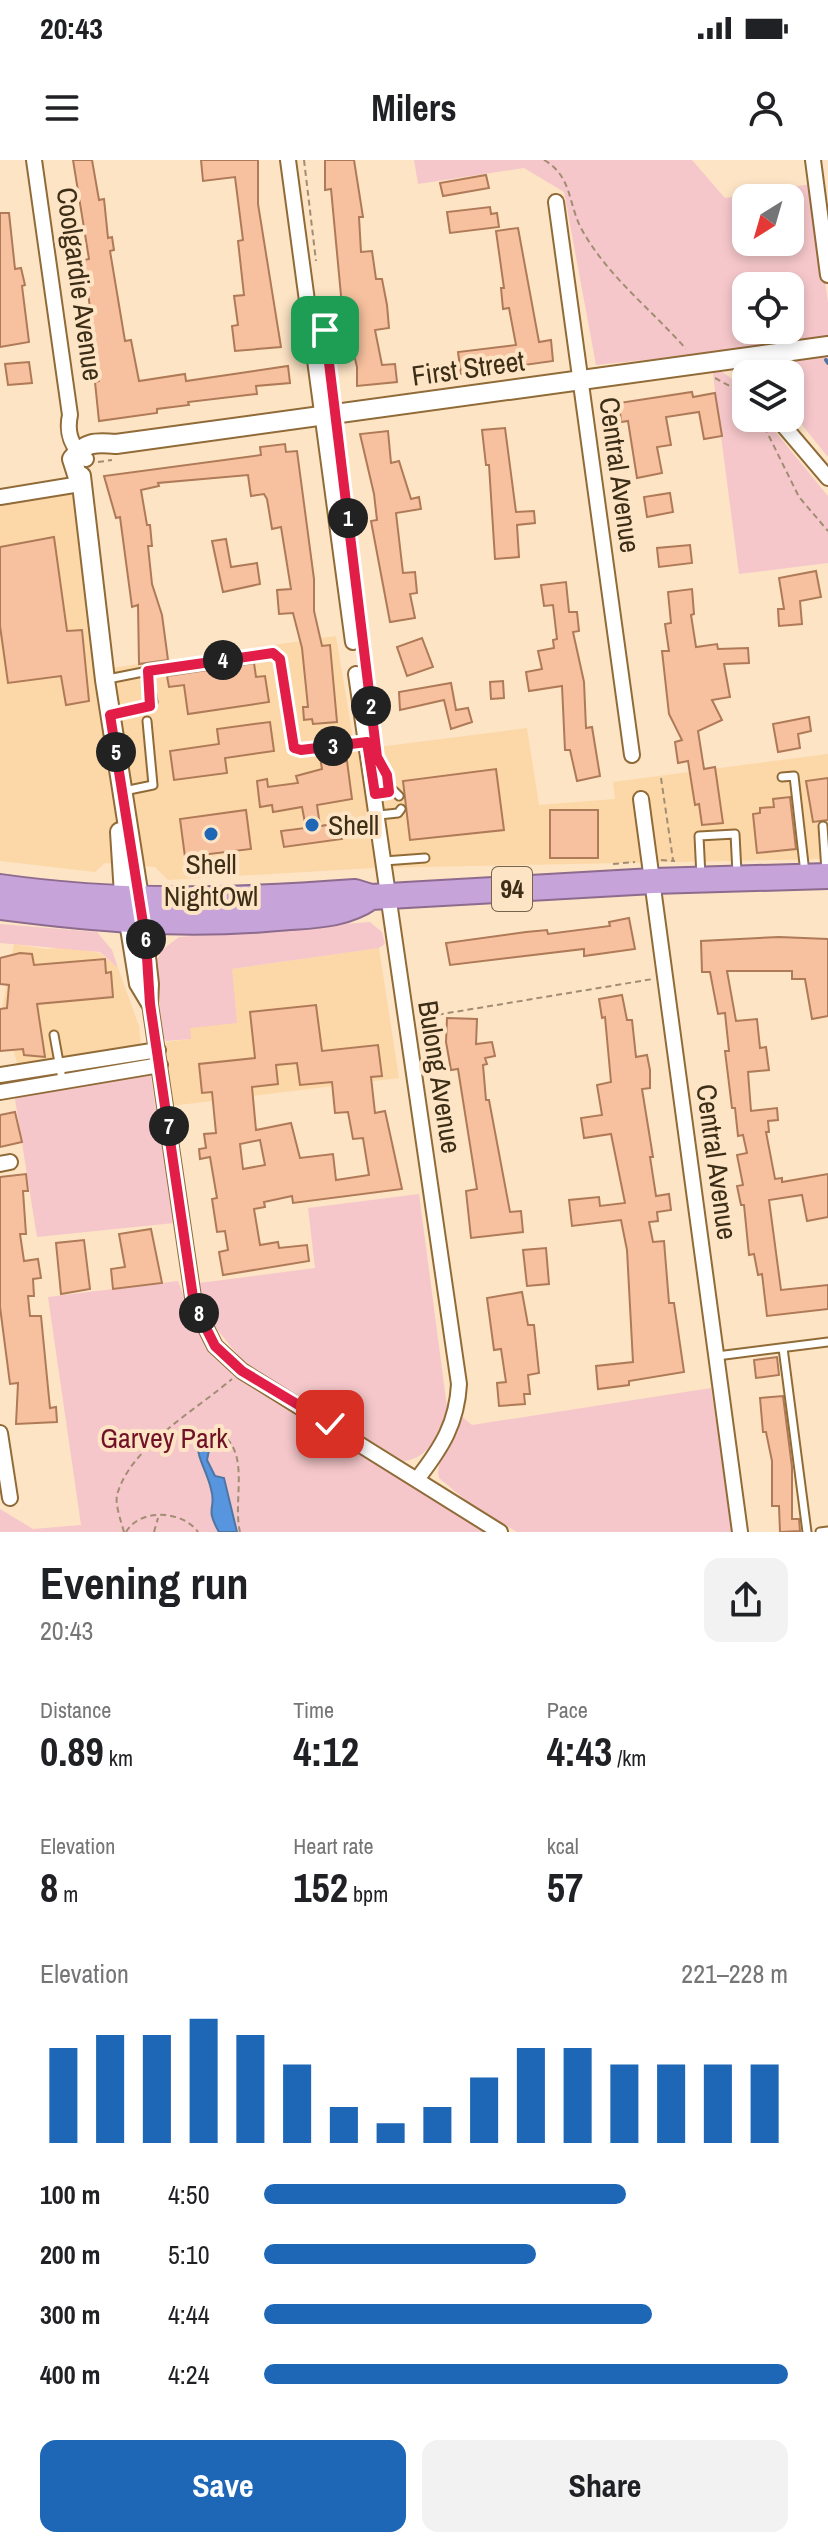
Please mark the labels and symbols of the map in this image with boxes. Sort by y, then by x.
north arrow [732,184,804,256]
street label: Coolgardie Avenue [48,185,112,383]
pin [291,296,359,364]
street label: First Street [409,341,527,395]
street label: Central Avenue [590,395,650,555]
pin: 1 [328,498,368,538]
pin: 4 [203,640,243,680]
pin: 2 [351,686,391,726]
pin: 3 [313,726,353,766]
pin: 5 [96,732,136,772]
place label: Shell [328,806,379,844]
marker: Shell [303,816,321,834]
marker: Shell NightOwl [202,825,220,843]
place label: Shell NightOwl [164,845,258,915]
road number: 94 [492,867,532,911]
pin: 6 [126,919,166,959]
street label: Bulong Avenue [409,998,471,1156]
street label: Central Avenue [687,1082,747,1242]
pin: 7 [149,1106,189,1146]
pin: 8 [179,1293,219,1333]
pin [296,1390,364,1458]
park label: Garvey Park [100,1419,228,1457]

